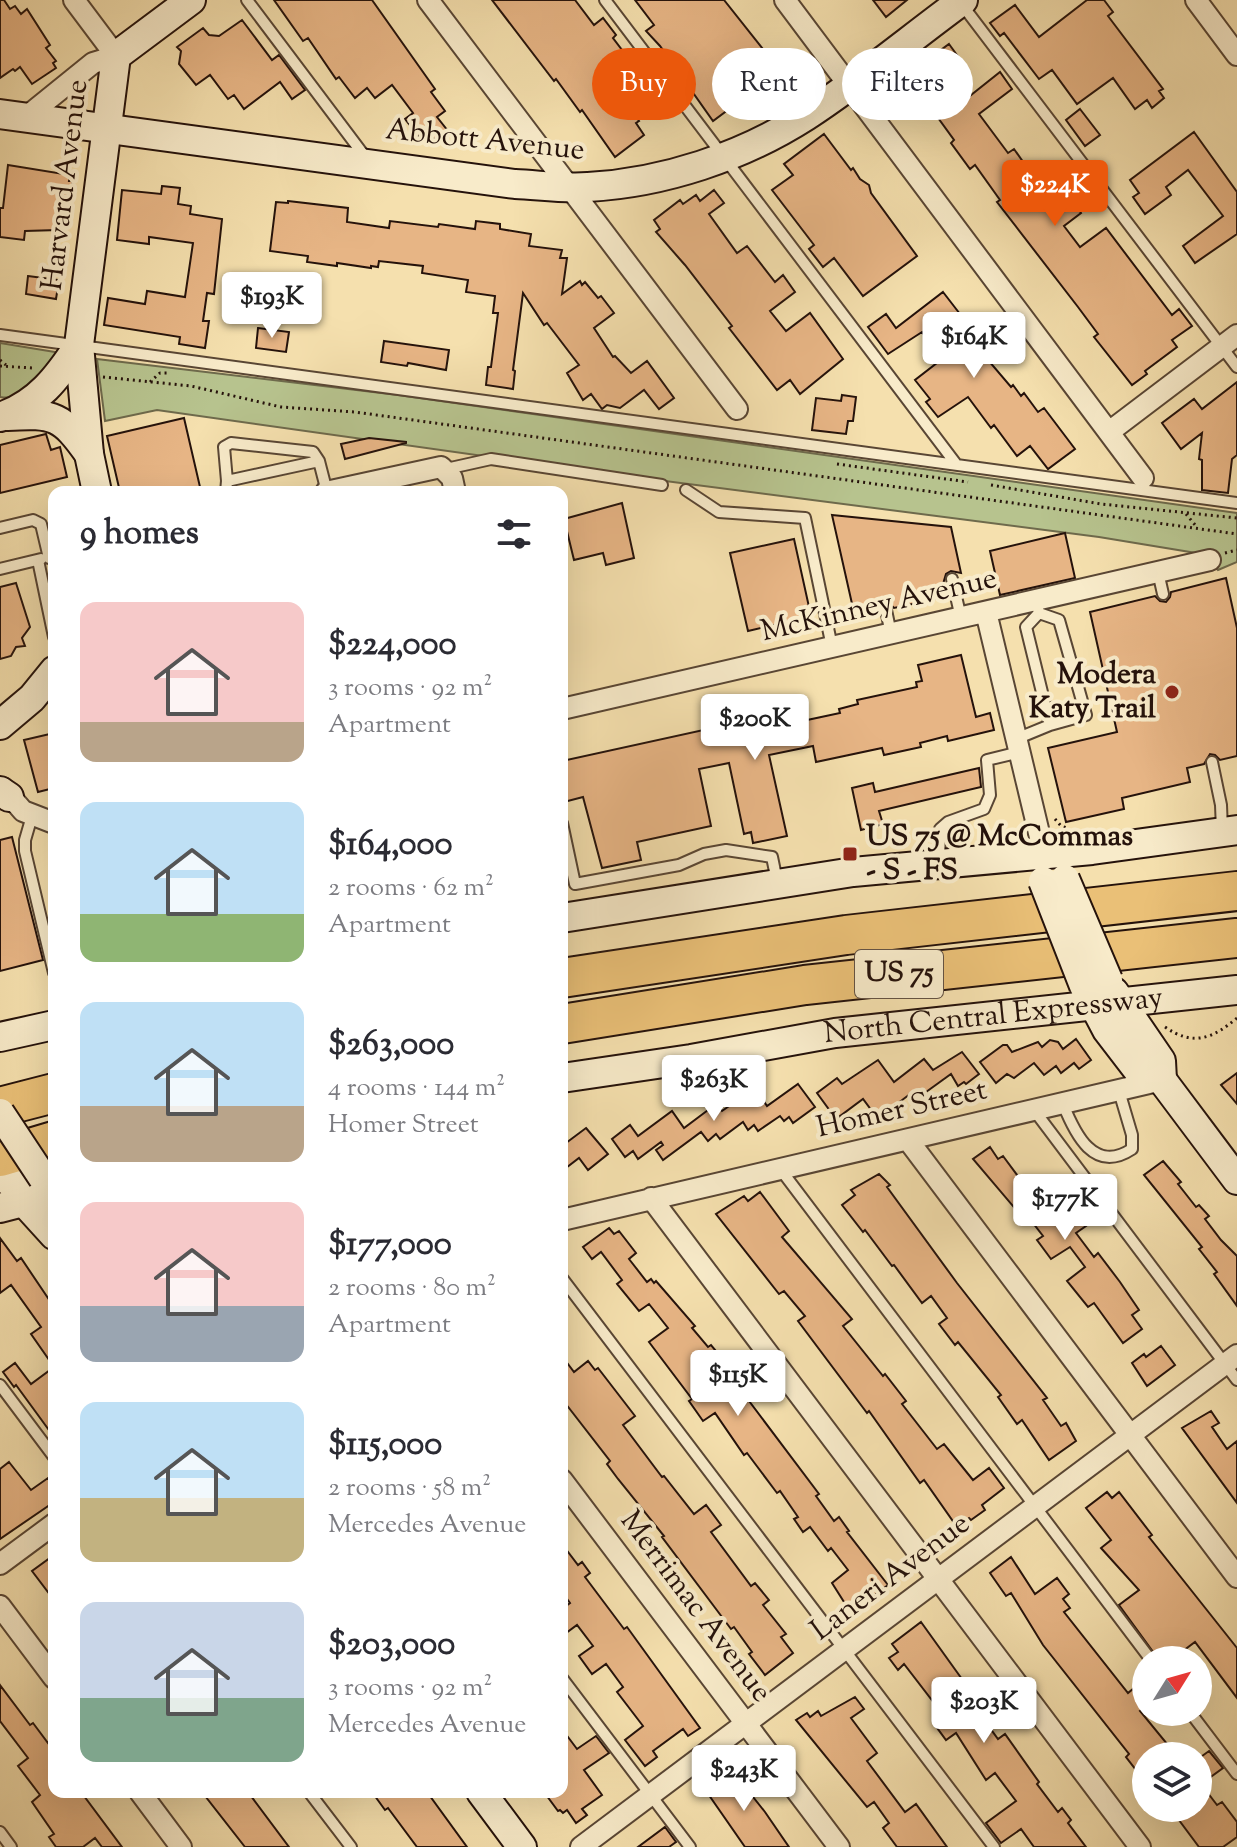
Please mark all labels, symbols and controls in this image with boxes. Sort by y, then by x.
chip: Buy [592,48,696,120]
chip: Rent [712,48,826,120]
chip: Filters [842,48,973,120]
street label: Harvard Avenue [32,77,100,293]
street label: Abbott Avenue [383,109,587,173]
pin: $224K [999,160,1111,228]
text: $224K [1020,167,1090,204]
pin: $193K [216,272,328,340]
text: $193K [240,279,304,316]
pin: $164K [918,312,1030,380]
text: $164K [940,319,1008,356]
text: 9 homes [80,510,199,559]
icon: filters [492,512,536,556]
street label: McKinney Avenue [757,558,1001,654]
text: $224,000 [328,621,457,670]
icon: home [144,634,240,730]
place label: Modera Katy Trail [1029,654,1157,731]
text: 3 rooms · 92 m² [328,670,492,707]
marker: Modera Katy Trail [1163,683,1181,701]
pin: $200K [699,694,811,762]
text: $200K [719,701,791,738]
text: Apartment [328,707,451,744]
place label: US 75 @ McCommas - S - FS [866,816,1133,893]
text: $164,000 [328,821,453,870]
icon: home [144,834,240,930]
marker: US 75 @ McCommas - S - FS [841,845,859,863]
text: 2 rooms · 62 m² [328,870,494,907]
text: Apartment [328,907,451,944]
road number: US 75 [855,950,943,998]
street label: North Central Expressway [822,977,1165,1056]
text: $263,000 [328,1021,454,1070]
icon: home [144,1034,240,1130]
pin: $263K [658,1055,770,1123]
text: $263K [680,1062,748,1099]
text: 4 rooms · 144 m² [328,1070,505,1107]
street label: Homer Street [813,1070,991,1150]
text: Homer Street [328,1107,479,1144]
pin: $177K [1009,1174,1121,1242]
text: $177K [1031,1181,1099,1218]
text: $177,000 [328,1221,452,1270]
icon: home [144,1234,240,1330]
text: 2 rooms · 80 m² [328,1270,496,1307]
text: Apartment [328,1307,451,1344]
pin: $115K [682,1350,794,1418]
text: $115K [708,1357,768,1394]
text: $115,000 [328,1421,442,1470]
icon: home [144,1434,240,1530]
text: 2 rooms · 58 m² [328,1470,491,1507]
street label: Merrimac Avenue [608,1502,782,1712]
street label: Laneri Avenue [802,1504,980,1652]
text: Mercedes Avenue [328,1507,526,1544]
text: $203,000 [328,1621,455,1670]
icon: home [144,1634,240,1730]
north arrow [1132,1646,1212,1726]
map controls [1132,1646,1212,1822]
text: 3 rooms · 92 m² [328,1670,492,1707]
pin: $203K [928,1677,1040,1745]
text: $203K [949,1684,1019,1721]
text: Mercedes Avenue [328,1707,526,1744]
button: layers [1132,1742,1212,1822]
pin: $243K [688,1745,800,1813]
text: $243K [710,1752,778,1789]

